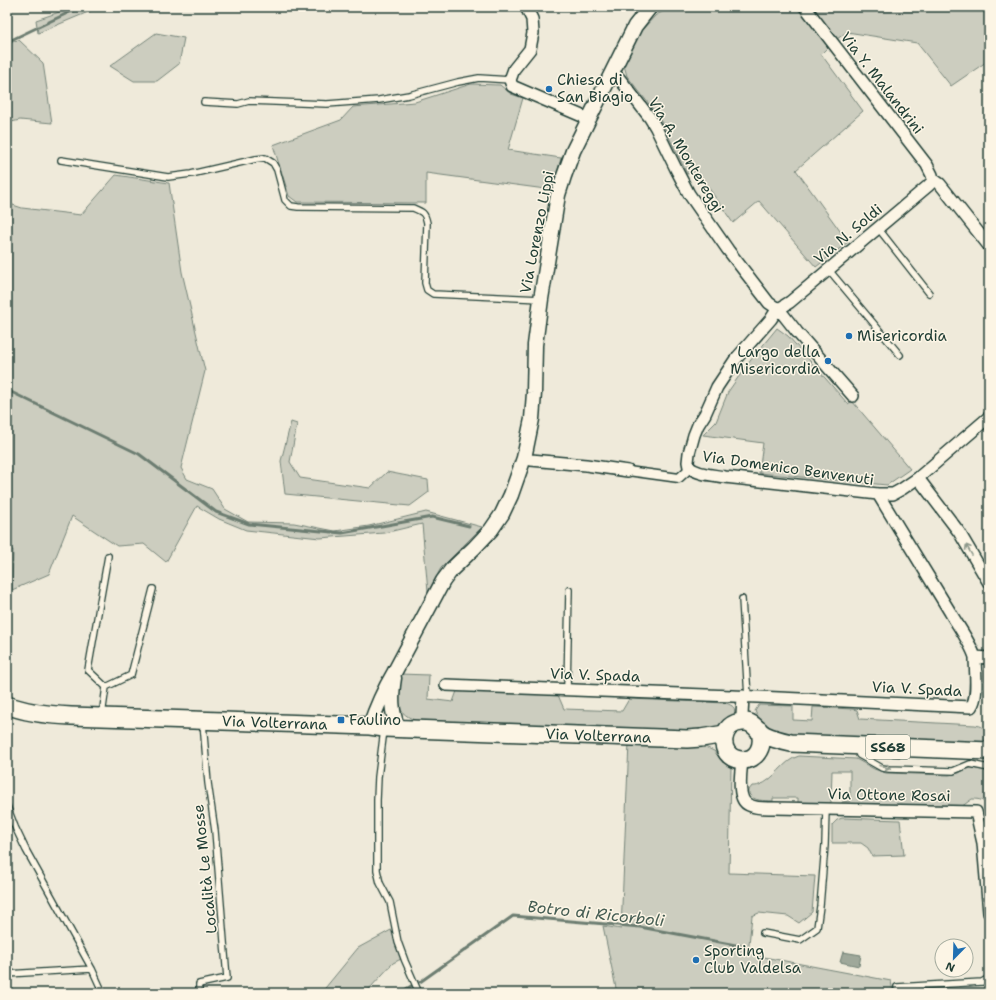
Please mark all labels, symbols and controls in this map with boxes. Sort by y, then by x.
street label: Via Y. Malandrini [836,28,928,138]
place label: Chiesa di San Biagio [557,70,633,107]
marker: Chiesa di San Biagio [544,84,554,94]
street label: Via A. Montereggi [644,93,728,217]
street label: Via Lorenzo Lippi [515,169,559,295]
street label: Via N. Soldi [810,199,886,269]
place label: Misericordia [857,326,947,346]
marker: Misericordia [844,331,854,341]
place label: Largo della Misericordia [730,342,821,379]
marker: Largo della Misericordia [823,356,833,366]
street label: Via Domenico Benvenuti [701,446,875,490]
one-way arrow [965,544,973,556]
street label: Via V. Spada [549,663,641,687]
street label: Via V. Spada [871,677,963,701]
place label: Faulino [349,710,401,730]
street label: Via Volterrana [221,711,329,735]
marker: Faulino [336,715,346,725]
street label: Via Volterrana [545,724,652,748]
road number: SS68 [866,735,910,759]
one-way arrow [878,764,891,772]
street label: Via Ottone Rosai [827,784,951,806]
street label: Località Le Mosse [188,803,222,935]
water label: Botro di Ricorboli [526,896,666,931]
north arrow [934,938,974,978]
place label: Sporting Club Valdelsa [704,941,802,978]
marker: Sporting Club Valdelsa [691,955,701,965]
text: N [943,958,957,975]

